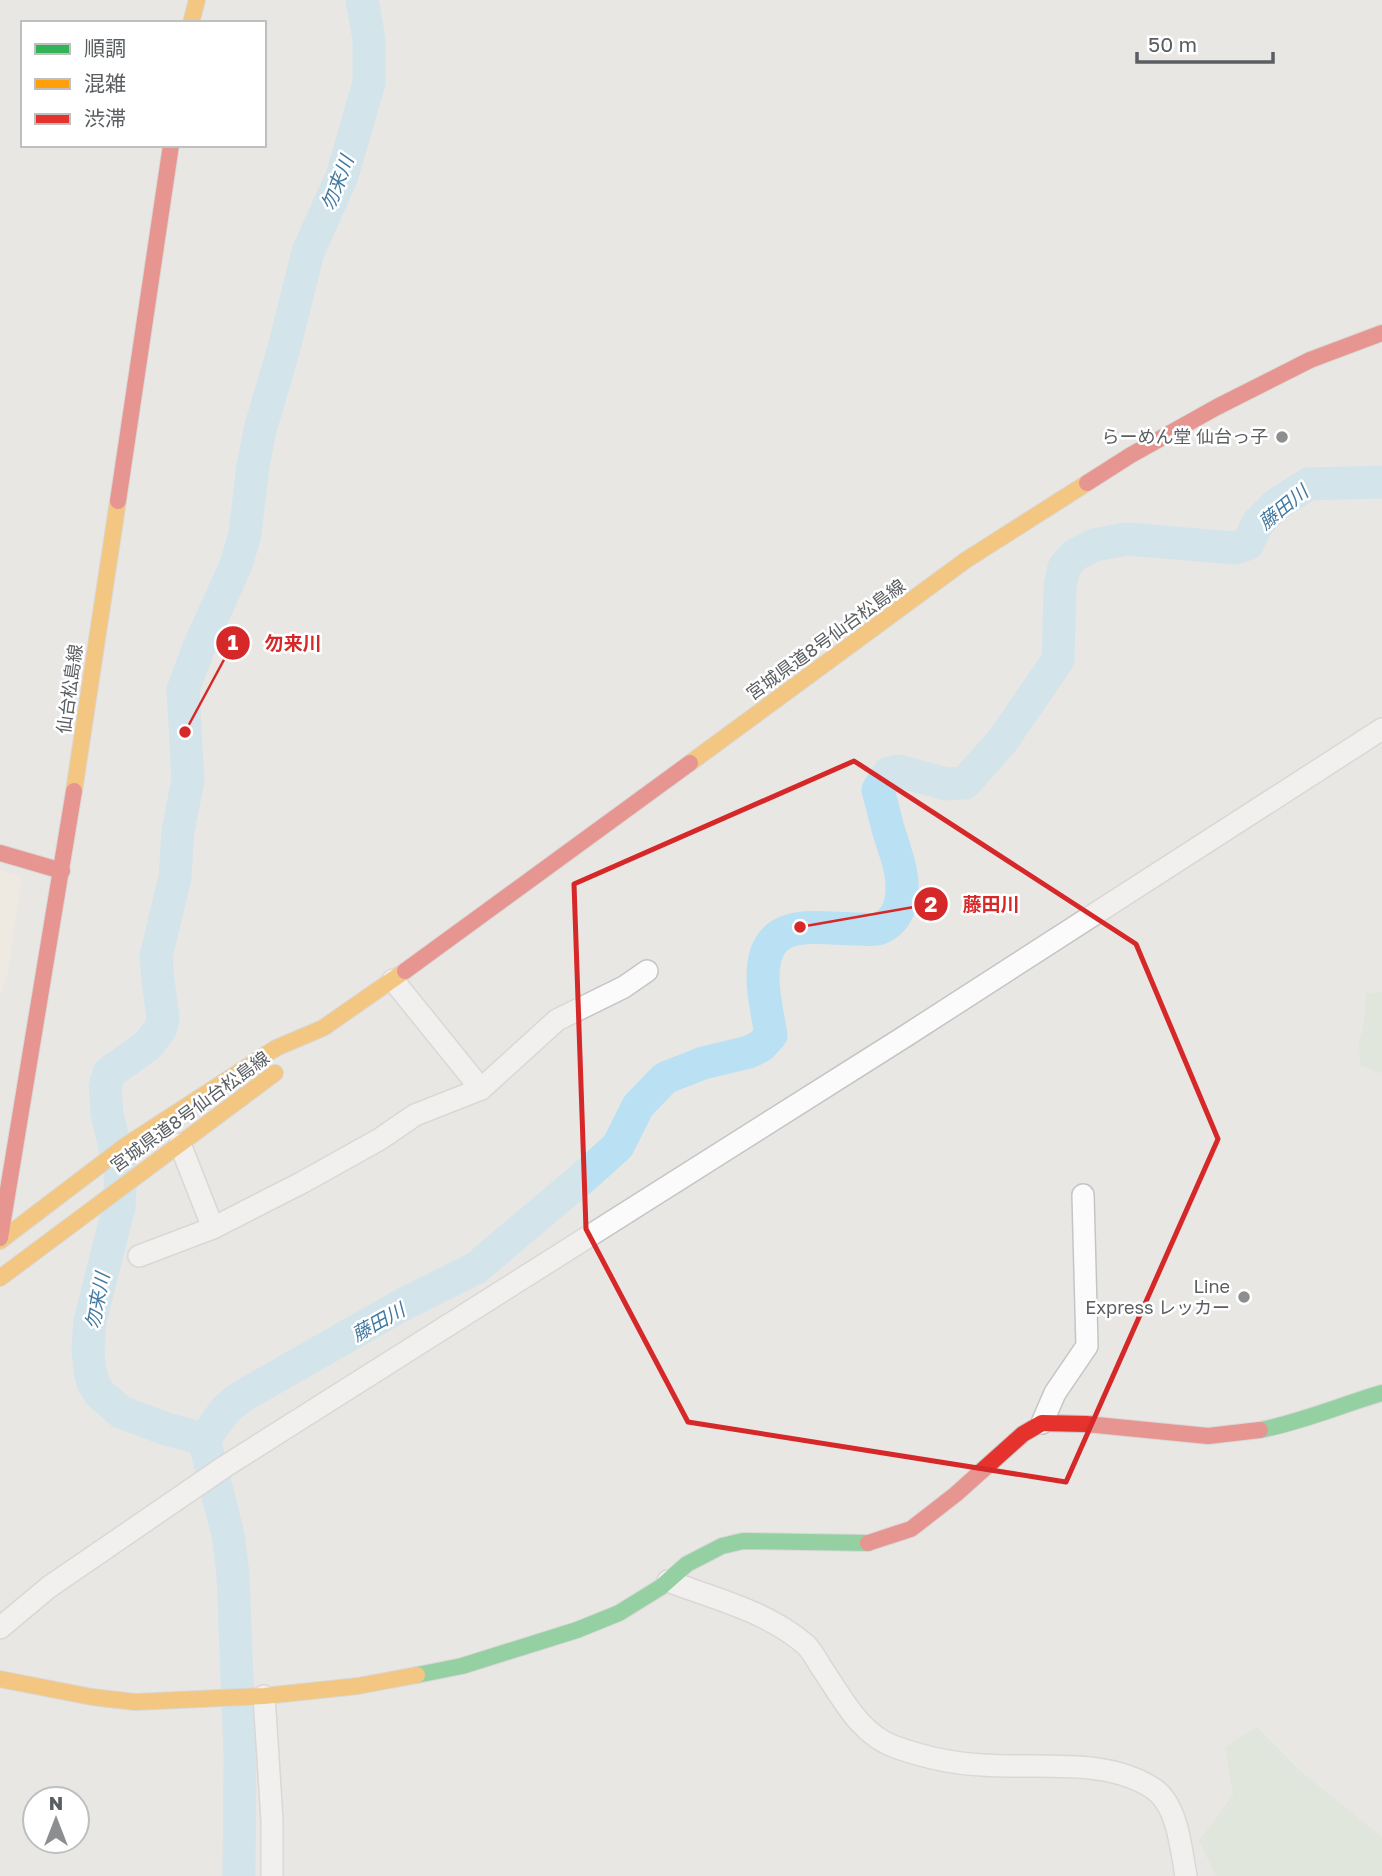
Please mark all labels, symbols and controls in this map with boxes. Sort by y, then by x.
legend [21,21,266,147]
scale bar [1137,21,1274,65]
text: 50 m [1148,31,1197,57]
text: 順調 [84,35,126,61]
text: 混雑 [84,70,126,96]
text: 渋滞 [84,105,126,131]
water label: 勿来川 [316,150,358,214]
place label: らーめん堂 仙台っ子 [1102,425,1268,447]
marker: らーめん堂 仙台っ子 [1274,429,1290,445]
water label: 藤田川 [1253,478,1314,533]
street label: 宮城県道8号仙台松島線 [742,574,909,704]
callout: 勿来川 [215,623,335,663]
text: 1 [228,629,239,655]
text: 勿来川 [264,631,322,654]
street label: 仙台松島線 [52,643,86,735]
callout: 藤田川 [914,884,1034,924]
text: 2 [925,891,938,917]
text: 藤田川 [962,892,1020,915]
street label: 宮城県道8号仙台松島線 [106,1046,273,1176]
water label: 勿来川 [80,1269,114,1331]
place label: Line Express レッカー [1085,1275,1230,1318]
marker: Line Express レッカー [1236,1289,1252,1305]
water label: 藤田川 [347,1297,410,1345]
north arrow [21,1785,91,1855]
text: N [49,1791,63,1814]

